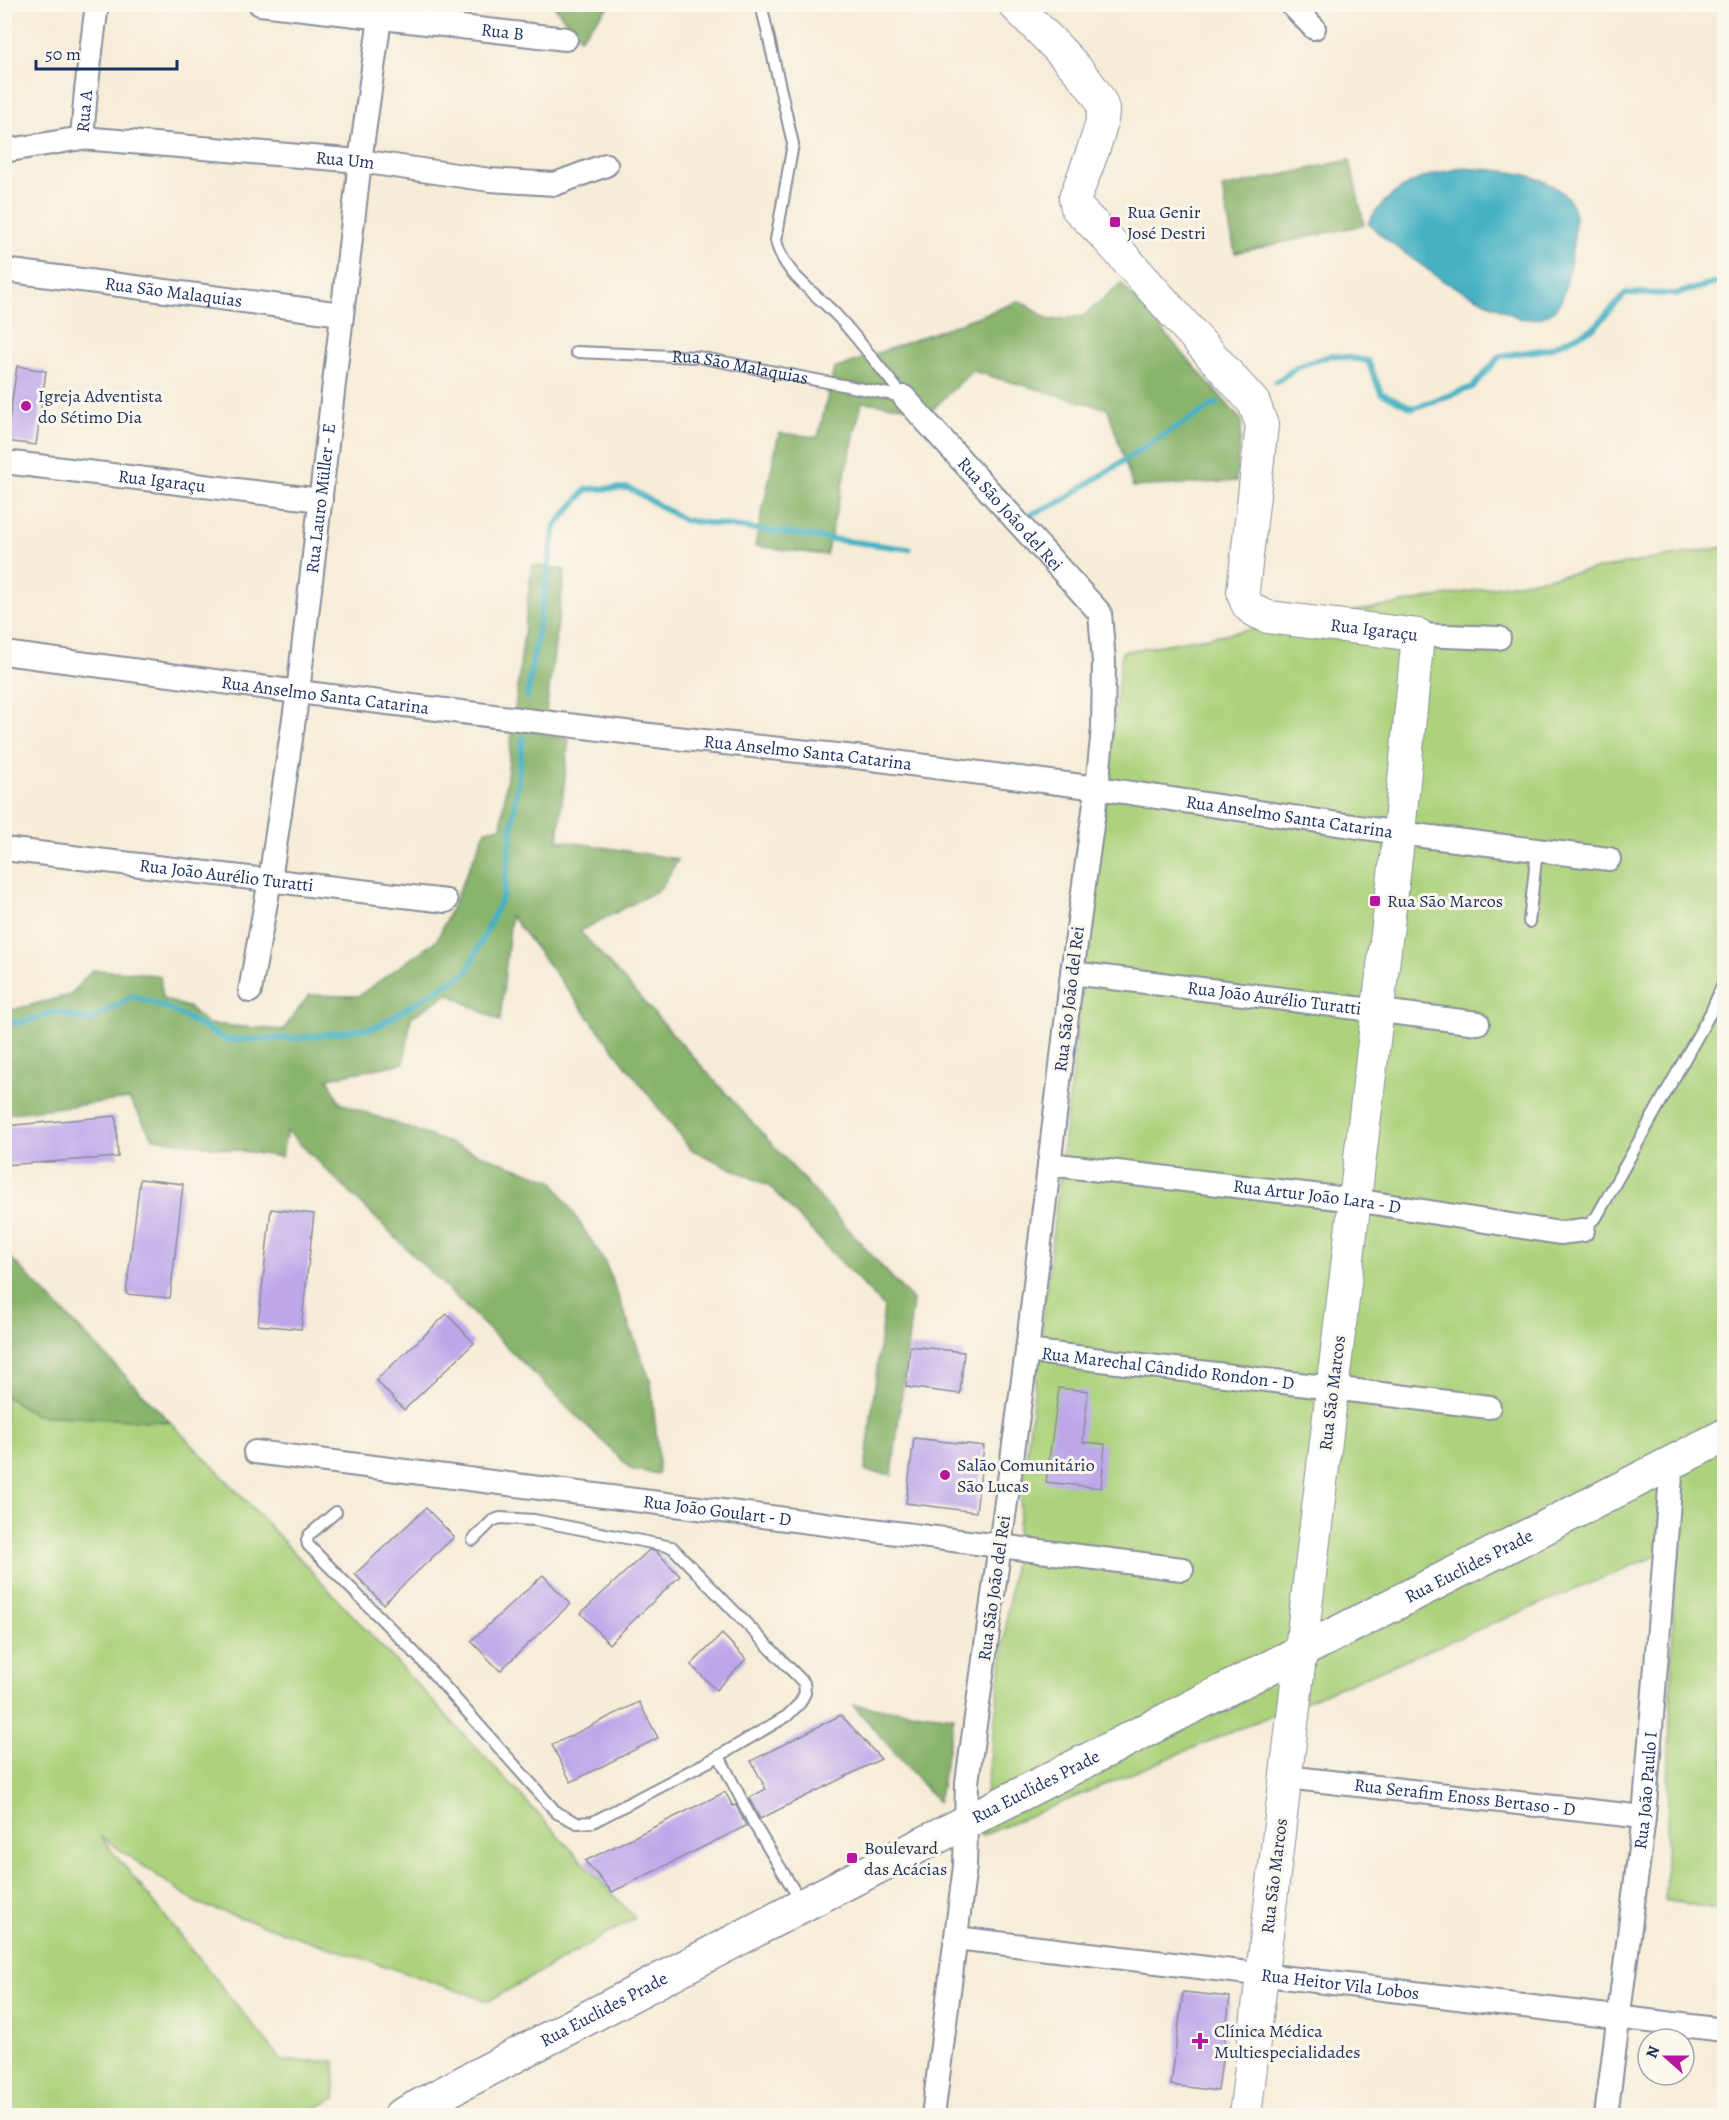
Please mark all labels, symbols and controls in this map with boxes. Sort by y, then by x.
street label: Rua B [480,17,525,46]
scale bar [36,33,177,71]
text: 50 m [45,42,81,66]
street label: Rua A [71,88,98,133]
street label: Rua Um [315,145,376,175]
place label: Rua Genir José Destri [1127,200,1206,245]
marker: Rua Genir José Destri [1108,215,1122,229]
street label: Rua São Malaquias [103,271,244,313]
street label: Rua São Malaquias [671,344,810,390]
place label: Igreja Adventista do Sétimo Dia [38,384,163,429]
marker: Igreja Adventista do Sétimo Dia [19,399,33,413]
street label: Rua Lauro Müller - E [300,422,341,575]
street label: Rua São João del Rei [952,452,1068,576]
street label: Rua Igaraçu [117,464,207,498]
street label: Rua Igaraçu [1329,613,1420,647]
street label: Rua Anselmo Santa Catarina [220,670,431,720]
street label: Rua Anselmo Santa Catarina [703,729,914,776]
street label: Rua Anselmo Santa Catarina [1184,789,1395,844]
street label: Rua João Aurélio Turatti [138,853,315,897]
place label: Rua São Marcos [1387,889,1503,913]
marker: Rua São Marcos [1368,894,1382,908]
street label: Rua São João del Rei [1048,925,1090,1073]
street label: Rua João Aurélio Turatti [1186,975,1363,1021]
street label: Rua Artur João Lara - D [1232,1174,1403,1219]
street label: Rua São Marcos [1313,1334,1351,1452]
street label: Rua Marechal Cândido Rondon - D [1040,1341,1296,1395]
place label: Salão Comunitário São Lucas [957,1453,1095,1498]
marker: Salão Comunitário São Lucas [938,1468,952,1482]
street label: Rua João Goulart - D [642,1489,793,1532]
street label: Rua São João del Rei [972,1514,1016,1662]
street label: Rua Euclides Prade [1401,1523,1537,1609]
street label: Rua João Paulo I [1628,1731,1663,1851]
street label: Rua Euclides Prade [968,1744,1104,1829]
street label: Rua Serafim Enoss Bertaso - D [1353,1773,1577,1821]
street label: Rua São Marcos [1255,1817,1293,1935]
place label: Boulevard das Acácias [864,1836,947,1881]
marker: Boulevard das Acácias [845,1851,859,1865]
street label: Rua Heitor Vila Lobos [1260,1963,1421,2005]
street label: Rua Euclides Prade [536,1966,672,2053]
place label: Clínica Médica Multiespecialidades [1214,2019,1360,2064]
north arrow [1636,2027,1696,2087]
marker: Clínica Médica Multiespecialidades [1191,2032,1209,2050]
text: N [1641,2042,1665,2061]

